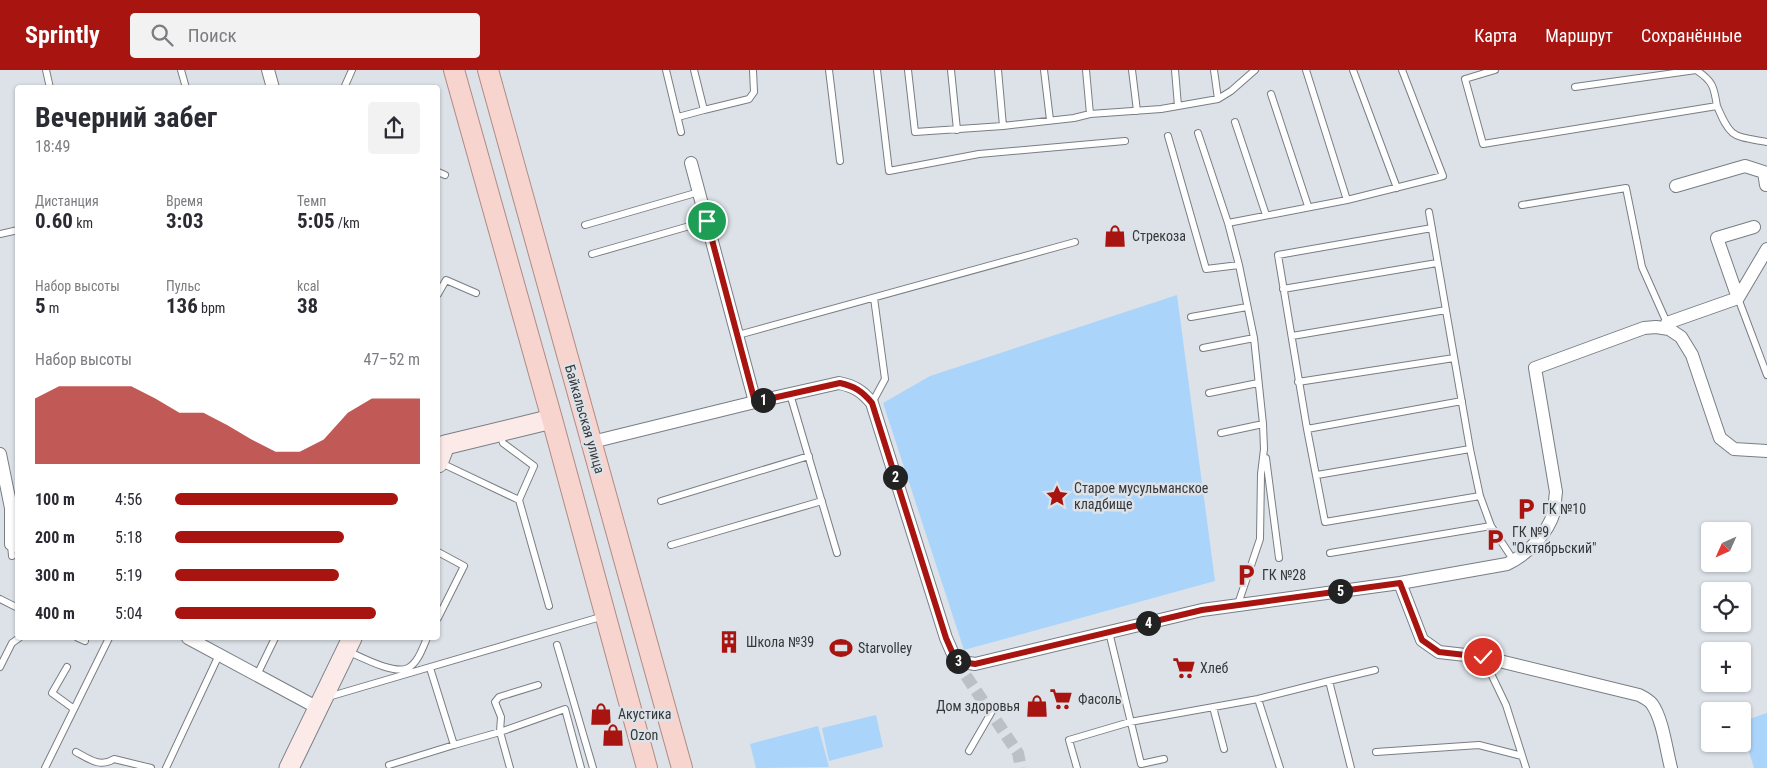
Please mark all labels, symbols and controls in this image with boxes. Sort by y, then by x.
search box [130,13,480,58]
text: Sprintly [25,21,100,49]
icon: search [148,21,176,49]
text: Поиск [188,24,237,47]
text: Карта [1474,25,1517,46]
text: Маршрут [1545,25,1613,46]
text: Сохранённые [1641,25,1742,46]
text: Вечерний забег [35,101,217,134]
button: share [368,102,420,154]
text: 18:49 [35,137,70,156]
text: Дистанция [35,193,99,209]
text: Время [166,193,203,209]
text: Темп [297,193,326,209]
pin [686,200,728,242]
icon: arrive [693,207,721,235]
text: 0.60 [35,209,73,233]
text: 3:03 [166,209,204,233]
text: 5:05 [297,209,335,233]
text: km [73,215,93,231]
text: /km [335,215,360,231]
shop icon: Стрекоза [1102,223,1128,249]
place label: Стрекоза [1132,228,1186,244]
text: Набор высоты [35,278,120,294]
text: Пульс [166,278,201,294]
text: kcal [297,278,320,294]
text: 5 [35,294,46,318]
text: 136 [166,294,198,318]
text: 38 [297,294,318,318]
text: m [46,300,59,316]
text: bpm [198,300,225,316]
text: Набор высоты [35,350,132,369]
text: 47–52 m [364,350,420,369]
street label: Байкальская улица [562,363,608,475]
pin: 1 [750,388,776,412]
text: 1 [760,392,767,408]
pin: 2 [882,464,908,490]
text: 2 [892,469,899,485]
place label: Старое мусульманское кладбище [1074,480,1209,512]
place icon: Старое мусульманское кладбище [1044,483,1070,509]
text: 100 m [35,490,75,509]
text: 4:56 [115,490,142,509]
parking icon: ГК №10 [1513,496,1539,522]
place label: ГК №10 [1542,501,1586,517]
north arrow [1701,522,1751,572]
map controls [1701,522,1751,752]
place label: ГК №9 "Октябрьский" [1512,524,1597,556]
parking icon: ГК №9 "Октябрьский" [1482,527,1508,553]
text: 200 m [35,528,75,547]
text: 5:18 [115,528,142,547]
parking icon: ГК №28 [1233,562,1259,588]
text: 300 m [35,566,75,585]
text: 5:19 [115,566,142,585]
place label: ГК №28 [1262,567,1306,583]
pin: 5 [1328,578,1352,604]
button: locate [1701,582,1751,632]
text: 5 [1337,583,1344,599]
text: 400 m [35,604,75,623]
text: 5:04 [115,604,142,623]
pin: 4 [1136,610,1160,636]
text: 4 [1145,615,1152,631]
building icon: Школа №39 [716,629,742,655]
place label: Школа №39 [746,634,814,650]
sports icon: Starvolley [828,635,854,661]
pin [1462,636,1504,678]
place label: Starvolley [858,640,912,656]
button: + [1701,642,1751,692]
icon: check [1469,643,1497,671]
pin: 3 [946,648,970,674]
text: 3 [955,653,962,669]
supermarket icon: Хлеб [1171,655,1197,681]
place label: Хлеб [1200,660,1229,676]
supermarket icon: Фасоль [1048,686,1074,712]
place label: Фасоль [1078,691,1122,707]
shop icon: Дом здоровья [1024,693,1050,719]
place label: Дом здоровья [936,698,1020,714]
shop icon: Акустика [588,701,614,727]
button: − [1701,702,1751,752]
place label: Акустика [618,706,672,722]
shop icon: Ozon [600,722,626,748]
place label: Ozon [630,727,658,743]

